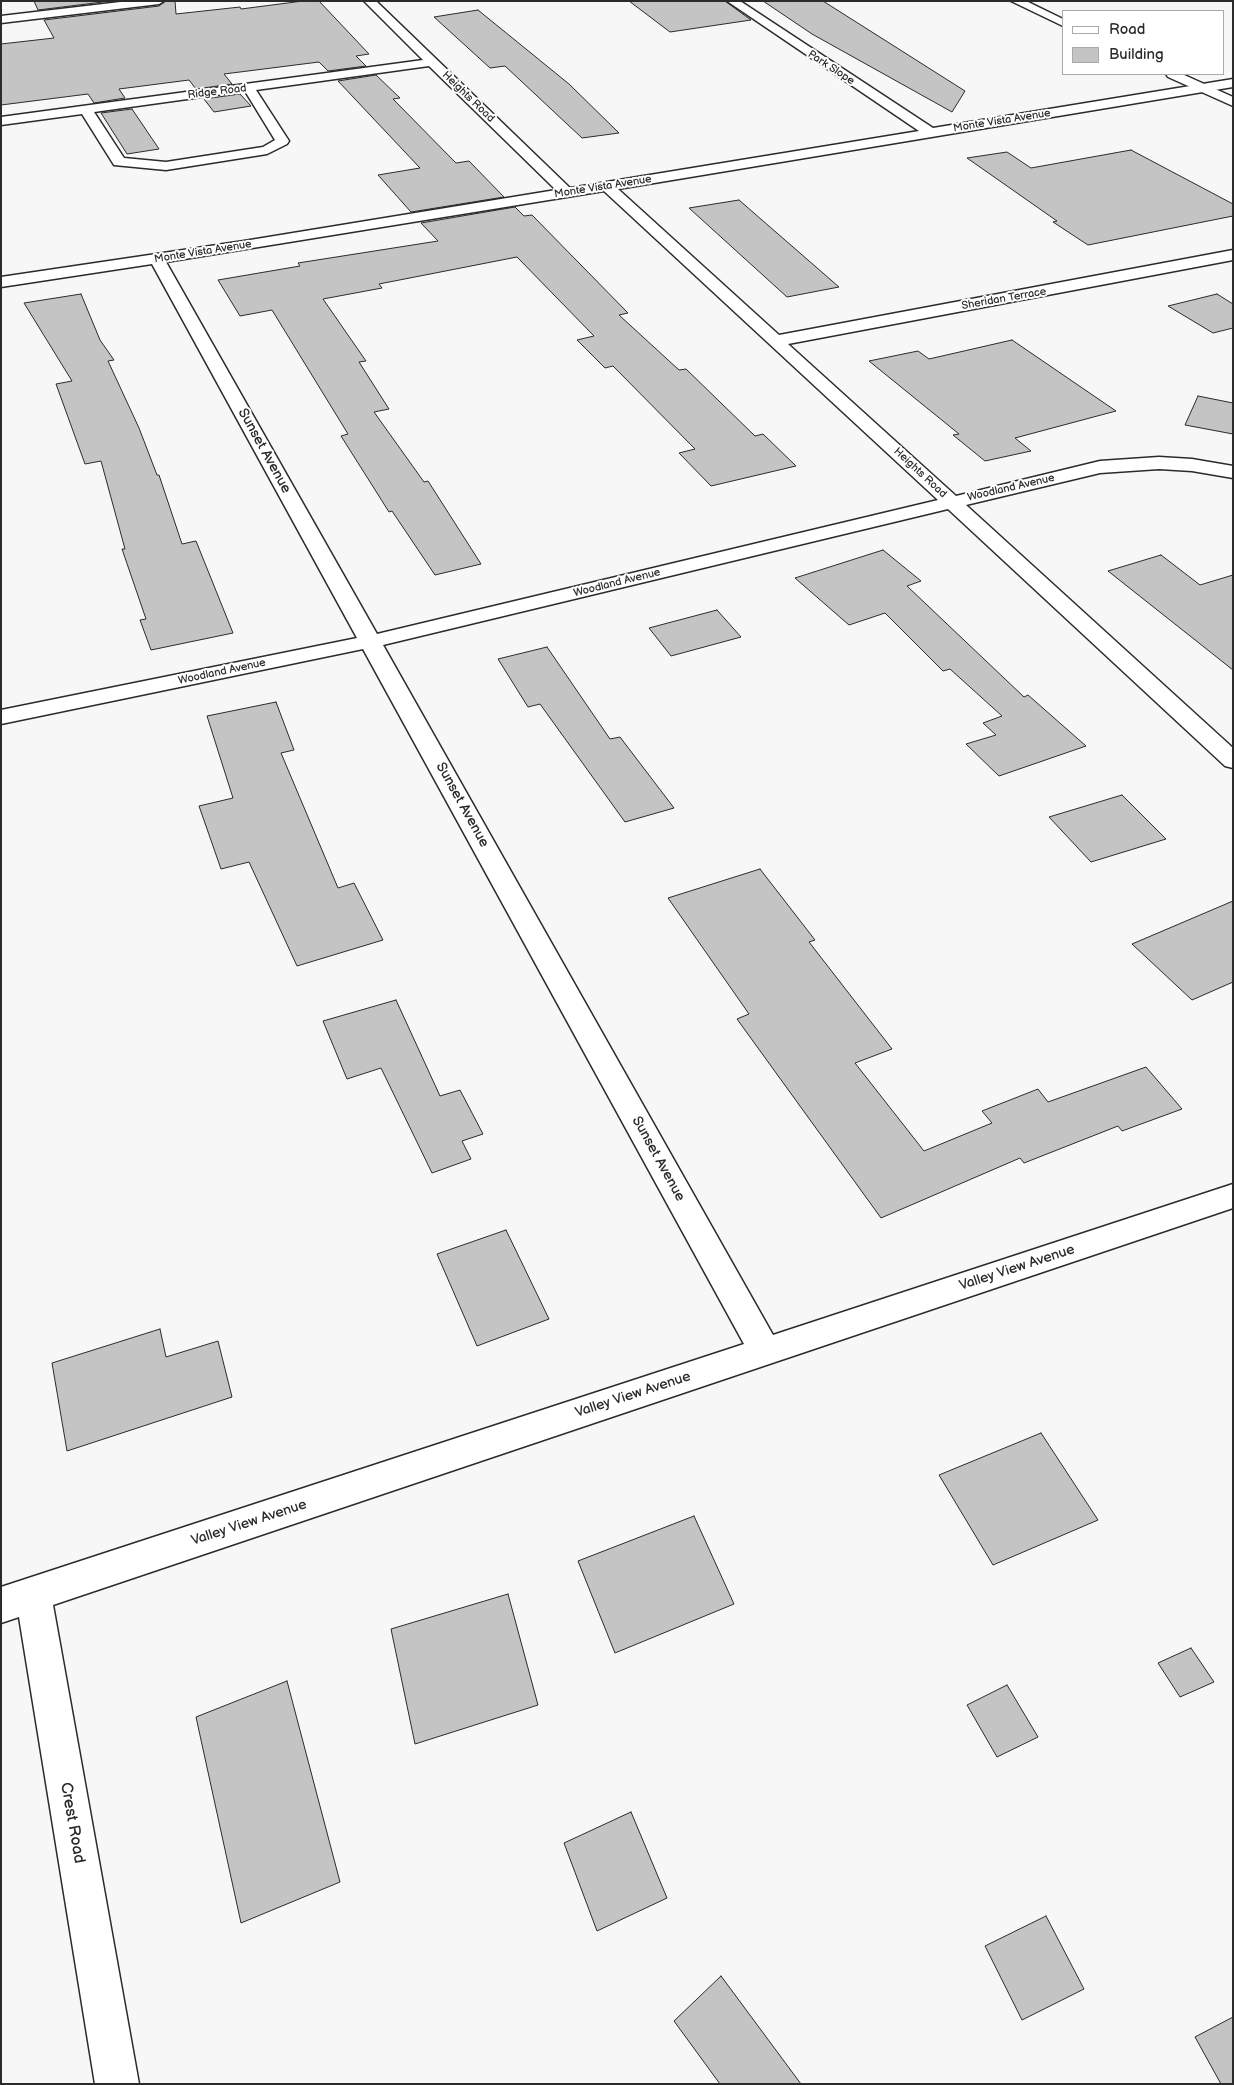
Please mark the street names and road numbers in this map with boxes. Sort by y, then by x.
street label: Park Slope [805,48,857,88]
street label: Heights Road [439,69,497,125]
street label: Ridge Road [187,82,247,102]
street label: Monte Vista Avenue [952,107,1052,135]
street label: Monte Vista Avenue [553,173,653,201]
street label: Monte Vista Avenue [153,238,253,266]
street label: Sheridan Terrace [961,285,1047,313]
street label: Sunset Avenue [234,406,294,496]
street label: Heights Road [891,445,949,501]
street label: Woodland Avenue [966,472,1056,504]
street label: Woodland Avenue [572,566,662,600]
street label: Woodland Avenue [177,656,267,688]
street label: Sunset Avenue [432,760,492,850]
street label: Sunset Avenue [628,1114,688,1204]
street label: Valley View Avenue [957,1241,1077,1295]
street label: Valley View Avenue [573,1368,693,1422]
street label: Valley View Avenue [189,1496,309,1550]
street label: Crest Road [55,1781,89,1865]

